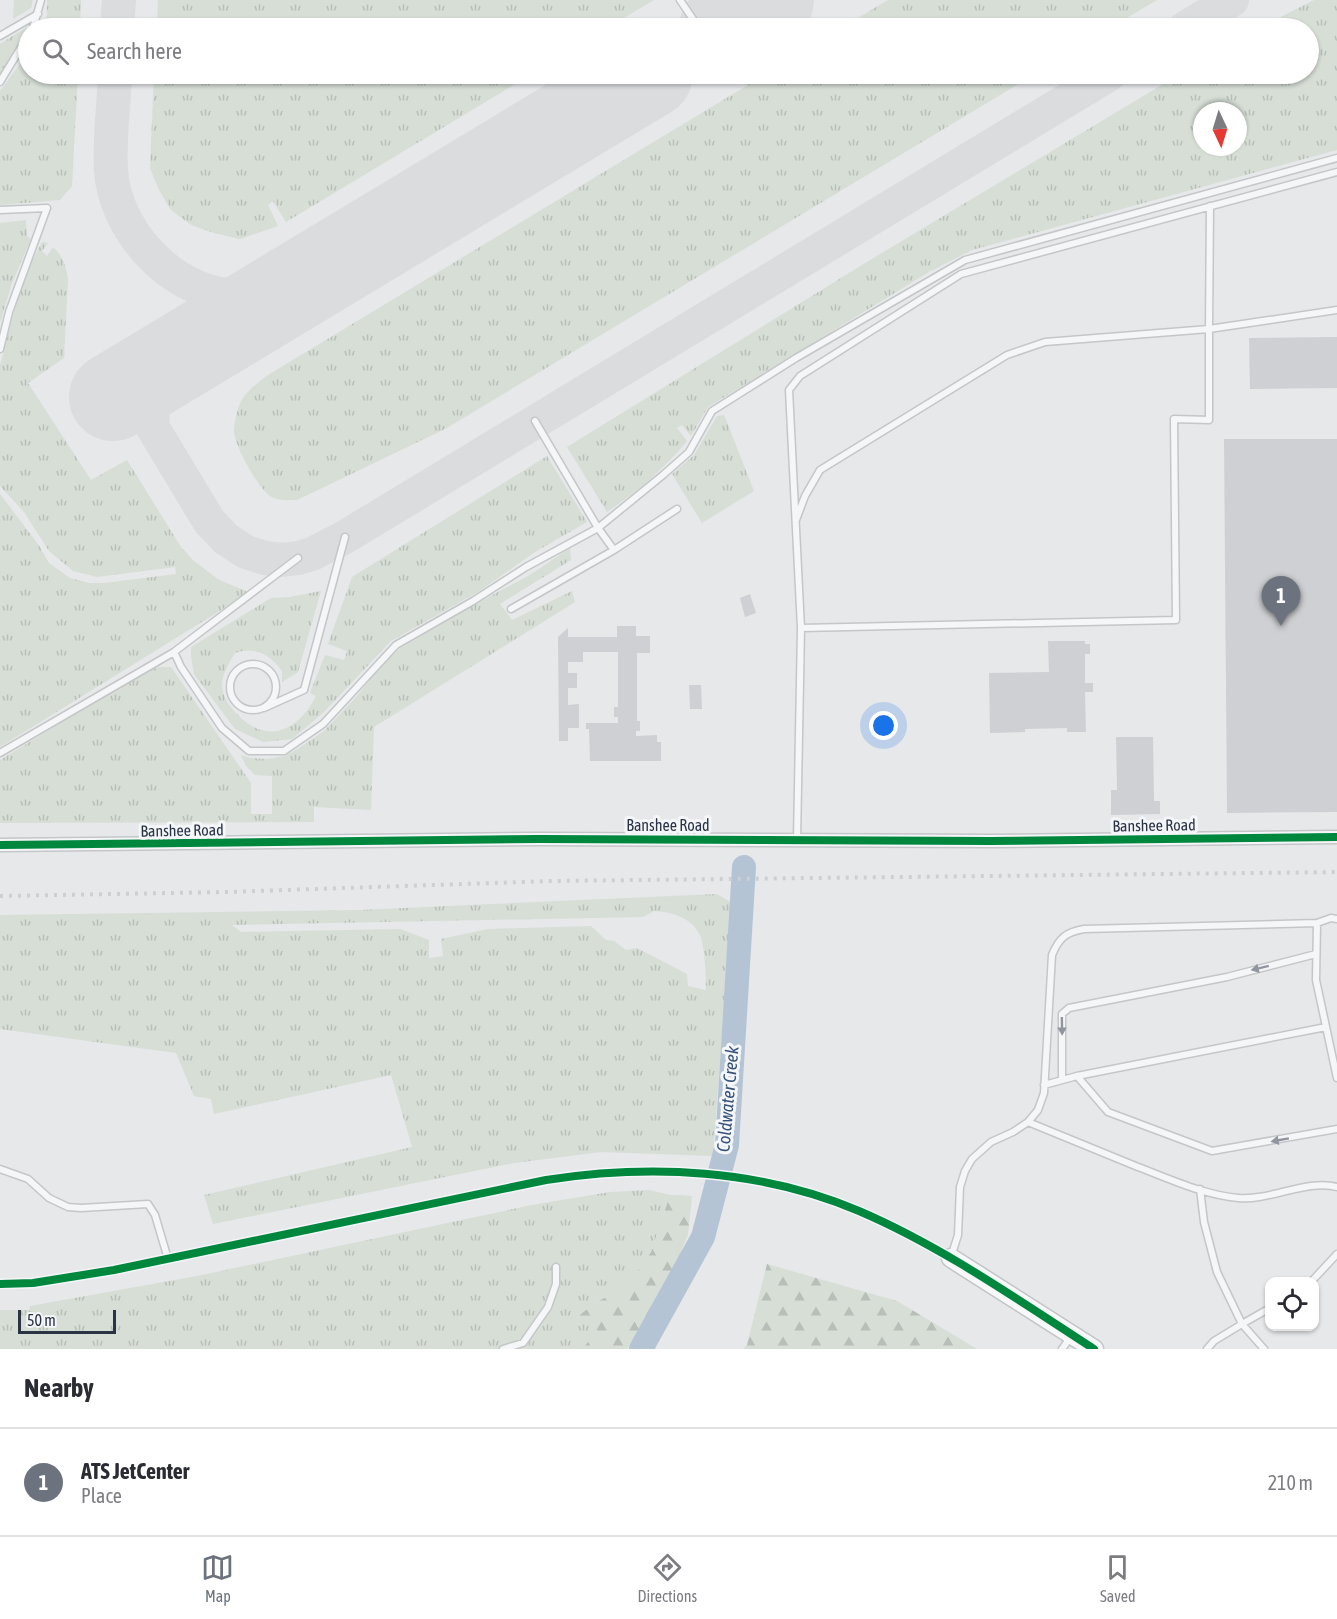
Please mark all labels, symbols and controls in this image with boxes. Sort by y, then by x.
search box [18,18,1319,84]
icon: search [39,35,72,68]
text: Search here [87,38,182,64]
north arrow [1193,102,1247,156]
pin: 1 [1262,576,1300,626]
your location [869,711,898,740]
street label: Banshee Road [1112,815,1196,835]
street label: Banshee Road [626,816,710,834]
street label: Banshee Road [140,820,224,840]
one-way arrow [1250,964,1269,974]
one-way arrow [1057,1016,1067,1035]
water label: Coldwater Creek [712,1044,743,1153]
one-way arrow [1270,1136,1289,1145]
map controls [1265,1277,1319,1331]
button: locate [1265,1277,1319,1331]
scale bar [18,1307,116,1334]
text: 50 m [27,1311,56,1329]
text: Nearby [24,1373,94,1403]
text: ATS JetCenter [81,1458,189,1484]
text: 1 [39,1471,48,1494]
text: 210 m [1268,1471,1313,1494]
text: Place [81,1484,122,1507]
tab: Map [201,1551,234,1605]
tab: Directions [637,1551,697,1605]
tab: Saved [1100,1551,1135,1605]

